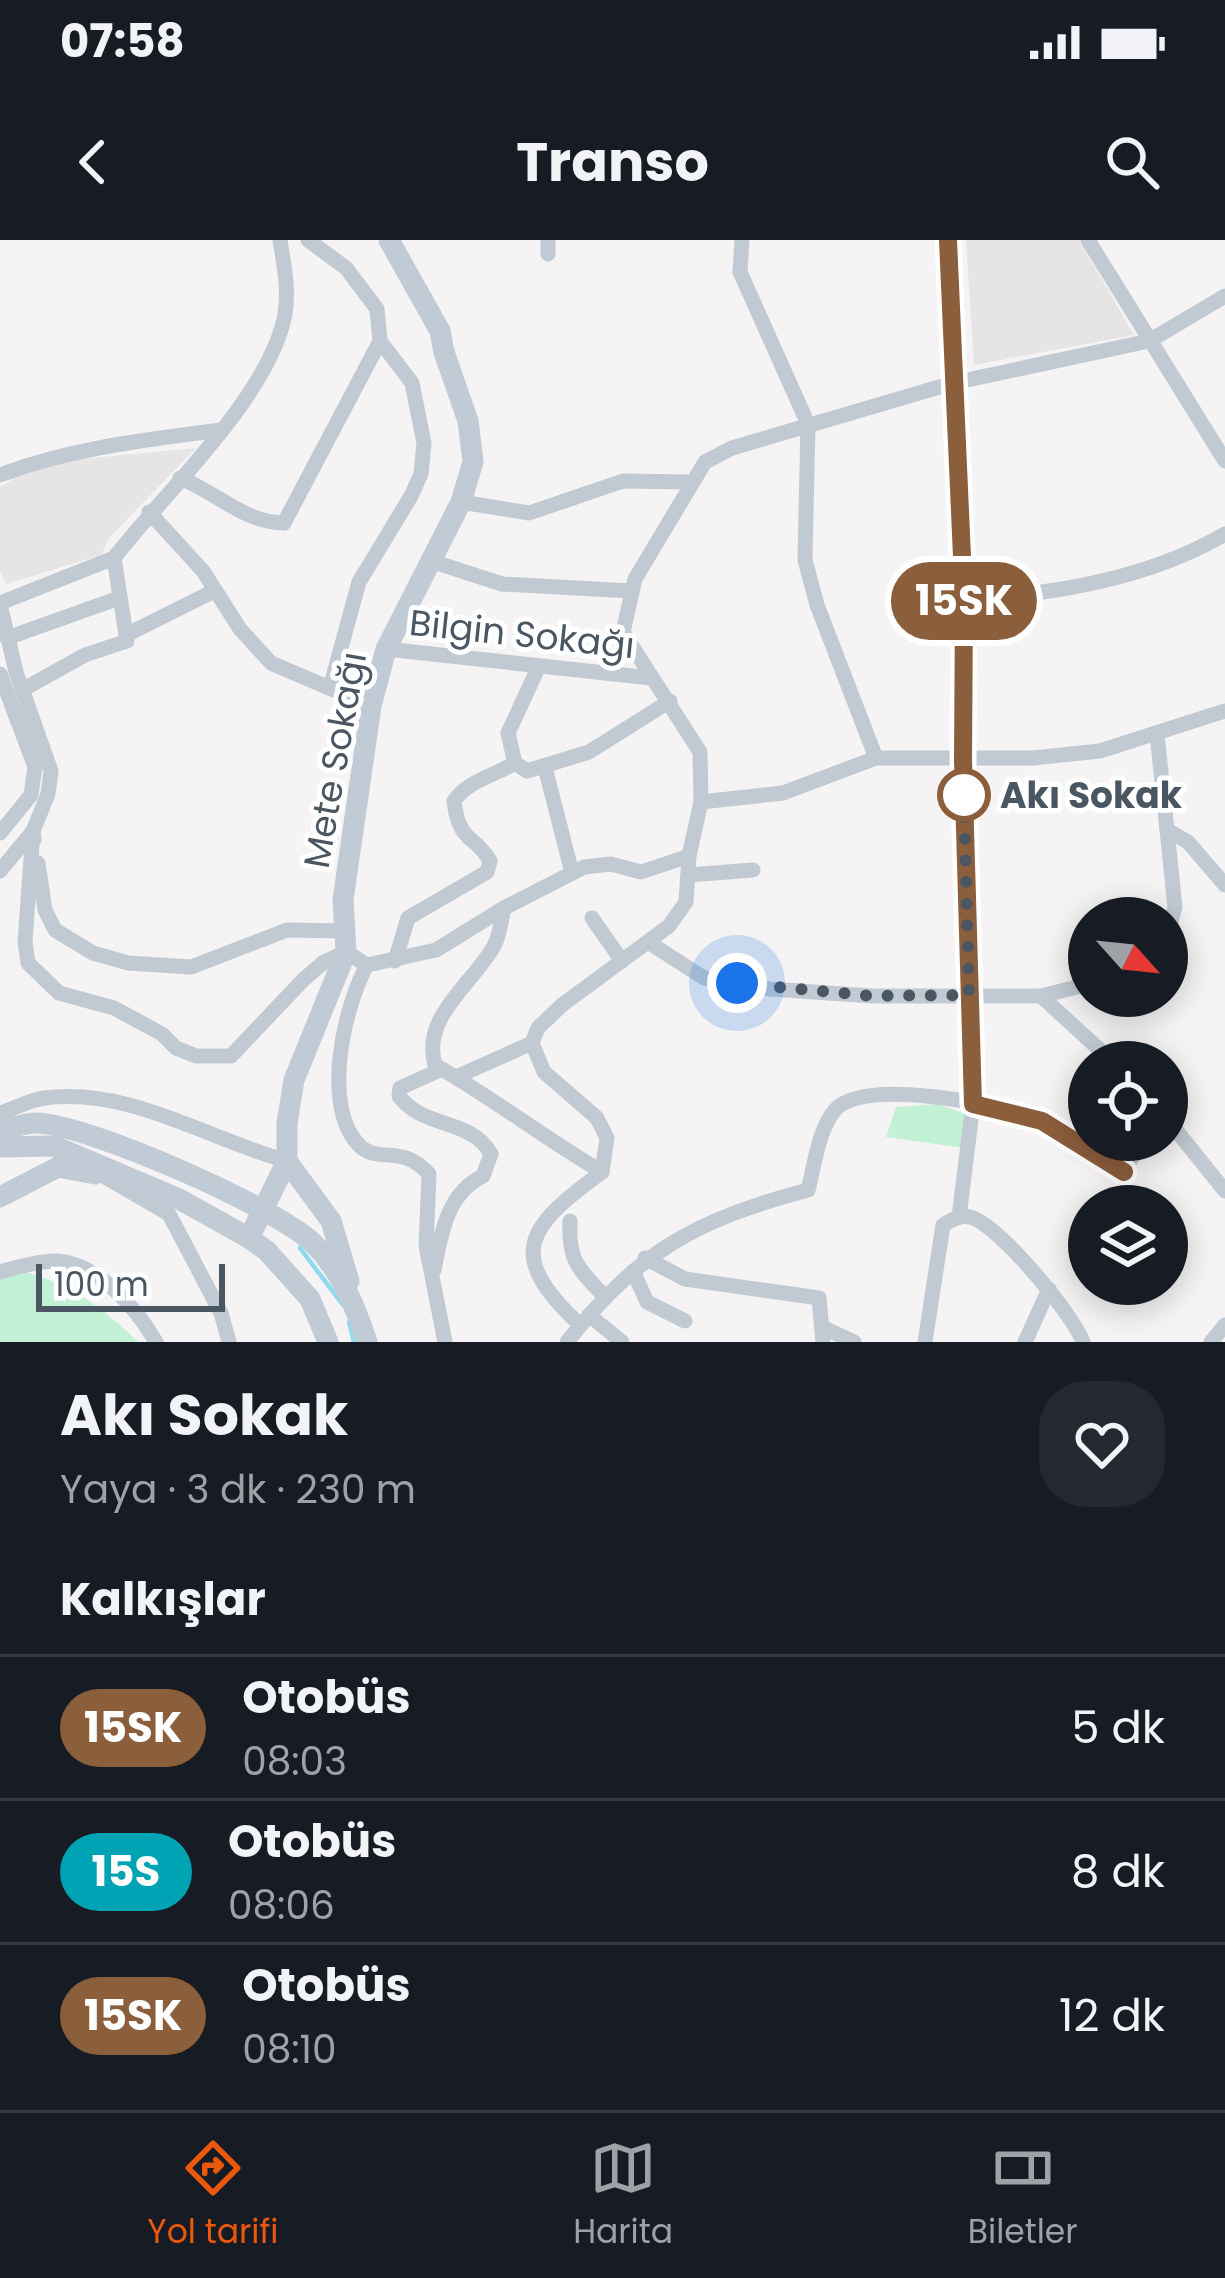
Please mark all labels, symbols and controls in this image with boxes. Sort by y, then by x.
text: 07:58 [60,10,185,73]
text: Transo [516,124,709,200]
icon: back [60,129,126,195]
icon: search [1099,129,1165,195]
line badge: 15SK [880,562,1048,640]
text: 15SK [915,571,1013,630]
street label: Bilgin Sokağı [407,597,637,671]
street label: Mete Sokağı [291,648,379,872]
marker: Akı Sokak [939,770,989,820]
place label: Akı Sokak [1000,770,1183,821]
north arrow [1068,897,1188,1017]
map controls [1068,897,1188,1305]
your location [707,953,767,1013]
button: locate [1068,1041,1188,1161]
button: layers [1068,1185,1188,1305]
scale bar [36,1258,225,1311]
text: 100 m [54,1261,149,1308]
text: Akı Sokak [60,1375,348,1455]
button: heart [1039,1381,1165,1507]
text: Yaya · 3 dk · 230 m [60,1462,416,1517]
text: Kalkışlar [60,1568,266,1631]
text: Otobüs [242,1666,411,1729]
text: 5 dk [1071,1696,1165,1759]
text: 15SK [84,1698,182,1757]
text: 08:03 [242,1734,347,1789]
text: Otobüs [228,1810,396,1873]
text: 8 dk [1071,1840,1165,1903]
text: 15S [92,1842,160,1901]
text: 08:06 [228,1878,335,1933]
text: Otobüs [242,1954,411,2017]
text: 12 dk [1059,1984,1165,2047]
text: 15SK [84,1986,182,2045]
text: 08:10 [242,2022,337,2077]
tab: Yol tarifi [147,2135,278,2257]
tab: Harita [573,2135,673,2257]
tab: Biletler [968,2135,1078,2257]

